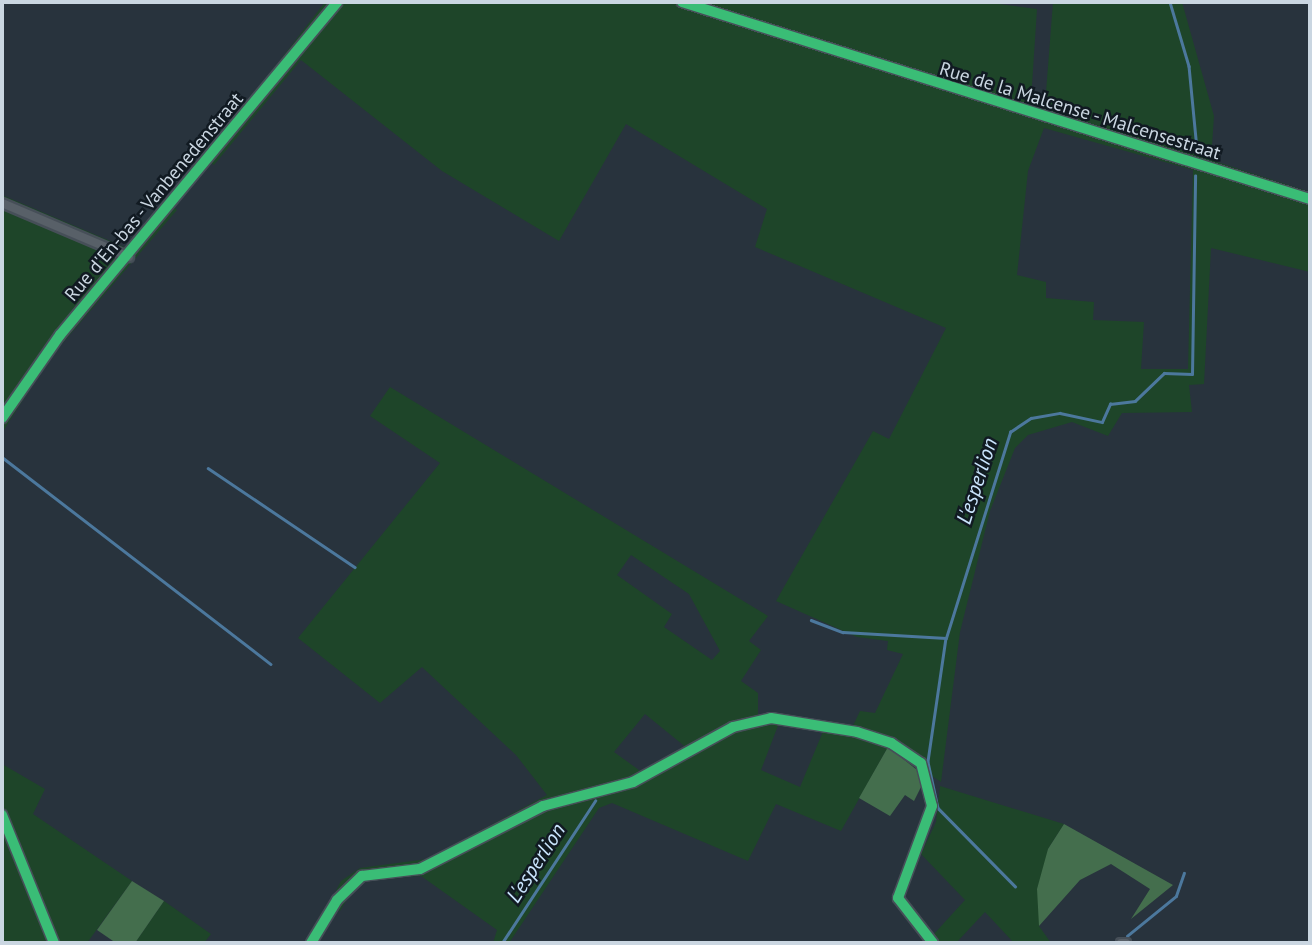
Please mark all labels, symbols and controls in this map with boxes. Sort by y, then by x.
street label: Rue de la Malcense - Malcensestraat [935,57,1225,165]
street label: Rue d'En-bas - Vanbenedenstraat [59,87,249,307]
water label: L'esperlion [951,435,1003,527]
water label: L'esperlion [501,819,571,907]

